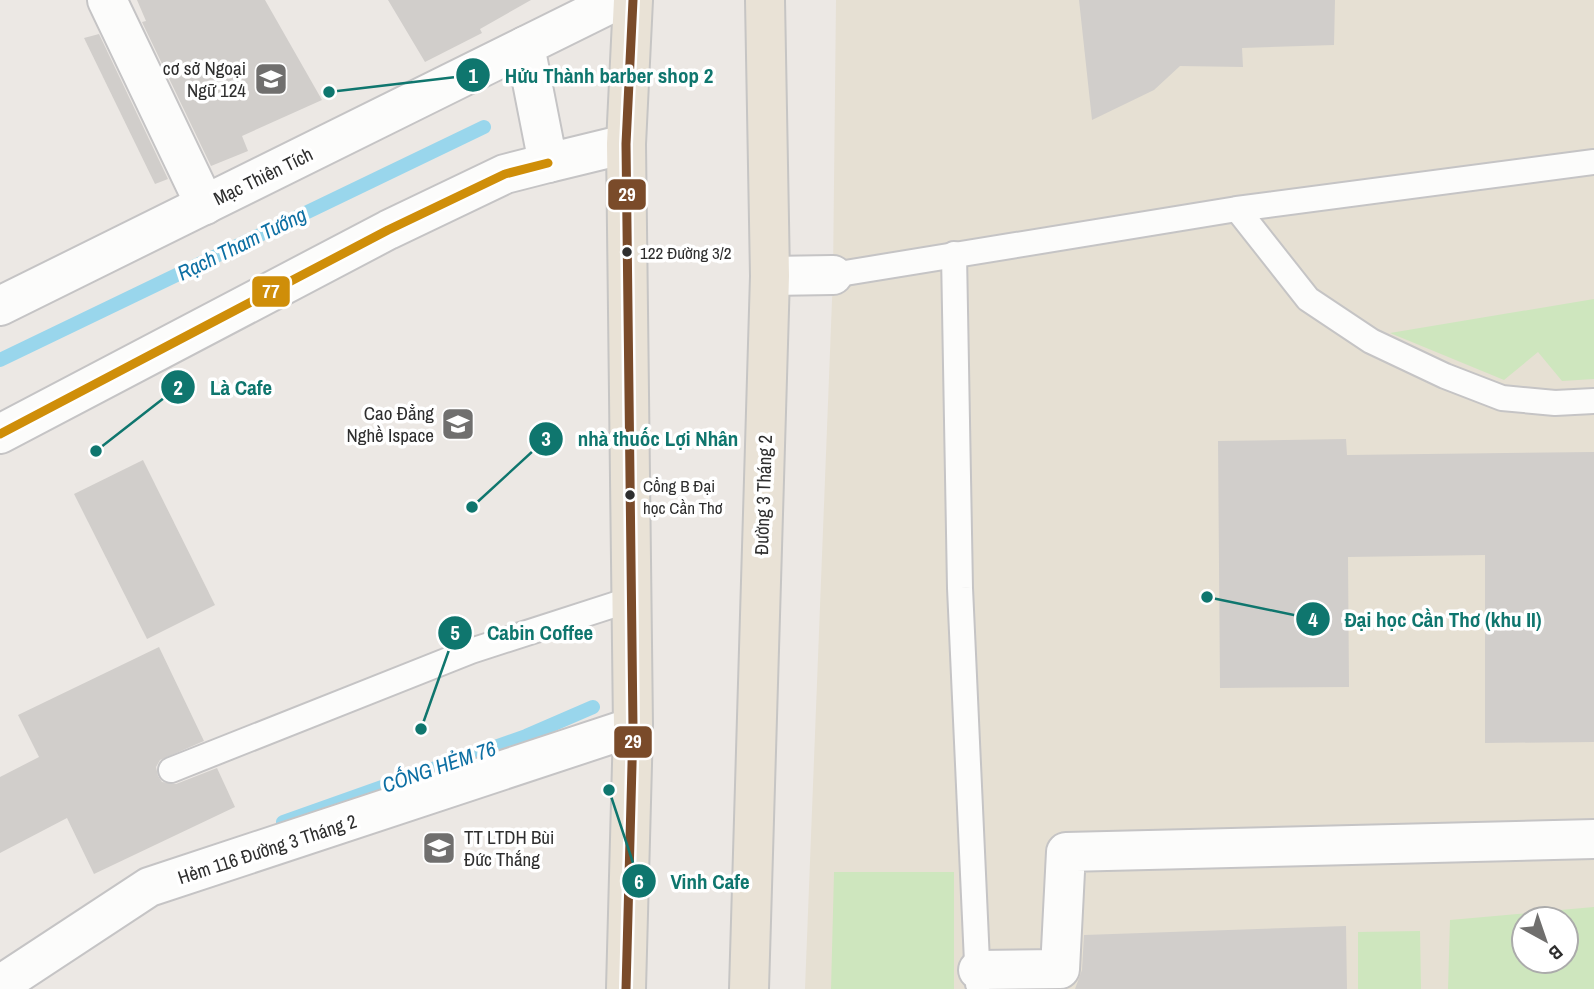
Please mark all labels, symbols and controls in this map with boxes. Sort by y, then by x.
callout: Hửu Thành barber shop 2 [456,54,727,96]
place label: cơ sở Ngoại Ngữ 124 [163,55,246,103]
school or university icon: cơ sở Ngoại Ngữ 124 [252,60,290,98]
text: 1 [468,61,478,90]
text: Hửu Thành barber shop 2 [505,61,713,90]
street label: Mạc Thiên Tích [209,141,317,211]
line badge: 29 [607,178,647,211]
text: 29 [618,181,636,207]
water label: Rạch Tham Tướng [172,200,312,287]
place label: 122 Đường 3/2 [640,241,731,264]
marker: 122 Đường 3/2 [620,245,634,259]
line badge: 77 [251,275,291,308]
text: 77 [262,278,280,304]
callout: Là Cafe [160,366,286,408]
text: 2 [173,373,183,402]
text: Là Cafe [210,373,272,402]
place label: Cao Đẳng Nghề Ispace [347,400,434,448]
school or university icon: Cao Đẳng Nghề Ispace [439,405,477,443]
callout: nhà thuốc Lợi Nhân [528,418,752,460]
text: 3 [541,424,551,453]
text: nhà thuốc Lợi Nhân [578,424,738,453]
street label: Đường 3 Tháng 2 [748,435,778,555]
place label: Cổng B Đại học Cần Thơ [643,474,723,519]
marker: Cổng B Đại học Cần Thơ [623,488,637,502]
callout: Đại học Cần Thơ (khu II) [1296,598,1556,640]
text: 4 [1308,605,1318,634]
text: Đại học Cần Thơ (khu II) [1344,605,1542,634]
callout: Cabin Coffee [438,612,607,654]
text: 5 [450,618,460,647]
text: Cabin Coffee [487,618,593,647]
line badge: 29 [613,725,653,759]
text: 29 [624,728,642,754]
water label: CỐNG HẺM 76 [378,733,500,800]
street label: Hẻm 116 Đường 3 Tháng 2 [174,808,360,890]
place label: TT LTDH Bùi Đức Thắng [464,824,554,872]
school or university icon: TT LTDH Bùi Đức Thắng [420,829,458,867]
callout: Vinh Cafe [622,860,764,902]
text: 6 [634,867,644,896]
text: Vinh Cafe [670,867,750,896]
north arrow [1510,905,1580,975]
text: B [1543,939,1569,967]

